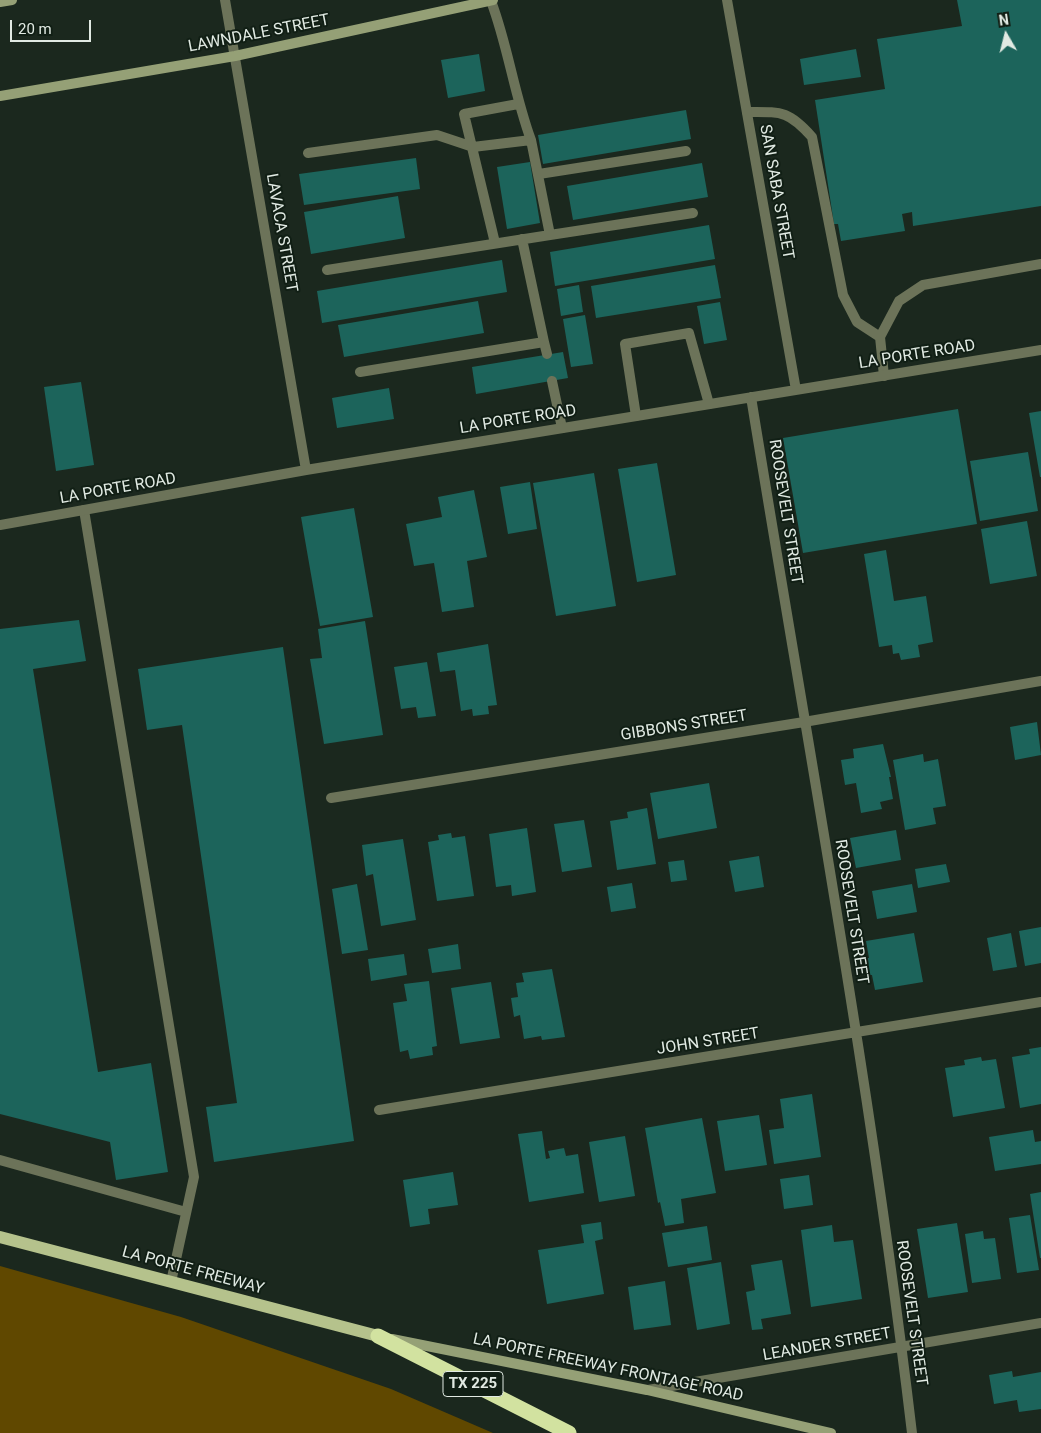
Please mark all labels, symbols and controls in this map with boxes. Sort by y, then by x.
scale bar [12,10,94,42]
north arrow [981,10,1031,60]
street label: LAWNDALE STREET [187,11,331,57]
text: N [998,12,1010,29]
text: 20 m [18,20,52,38]
street label: SAN SABA STREET [755,123,797,261]
street label: LAVACA STREET [261,172,301,294]
street label: LA PORTE ROAD [857,336,977,374]
street label: LA PORTE ROAD [458,401,578,439]
street label: ROOSEVELT STREET [764,438,806,586]
street label: LA PORTE ROAD [58,469,178,509]
street label: GIBBONS STREET [619,707,749,745]
street label: ROOSEVELT STREET [830,838,872,986]
street label: JOHN STREET [655,1024,761,1060]
street label: ROOSEVELT STREET [891,1239,931,1387]
street label: LA PORTE FREEWAY [120,1243,266,1299]
street label: LEANDER STREET [761,1324,893,1366]
street label: LA PORTE FREEWAY FRONTAGE ROAD [471,1330,745,1406]
road number: TX 225 [443,1372,503,1396]

